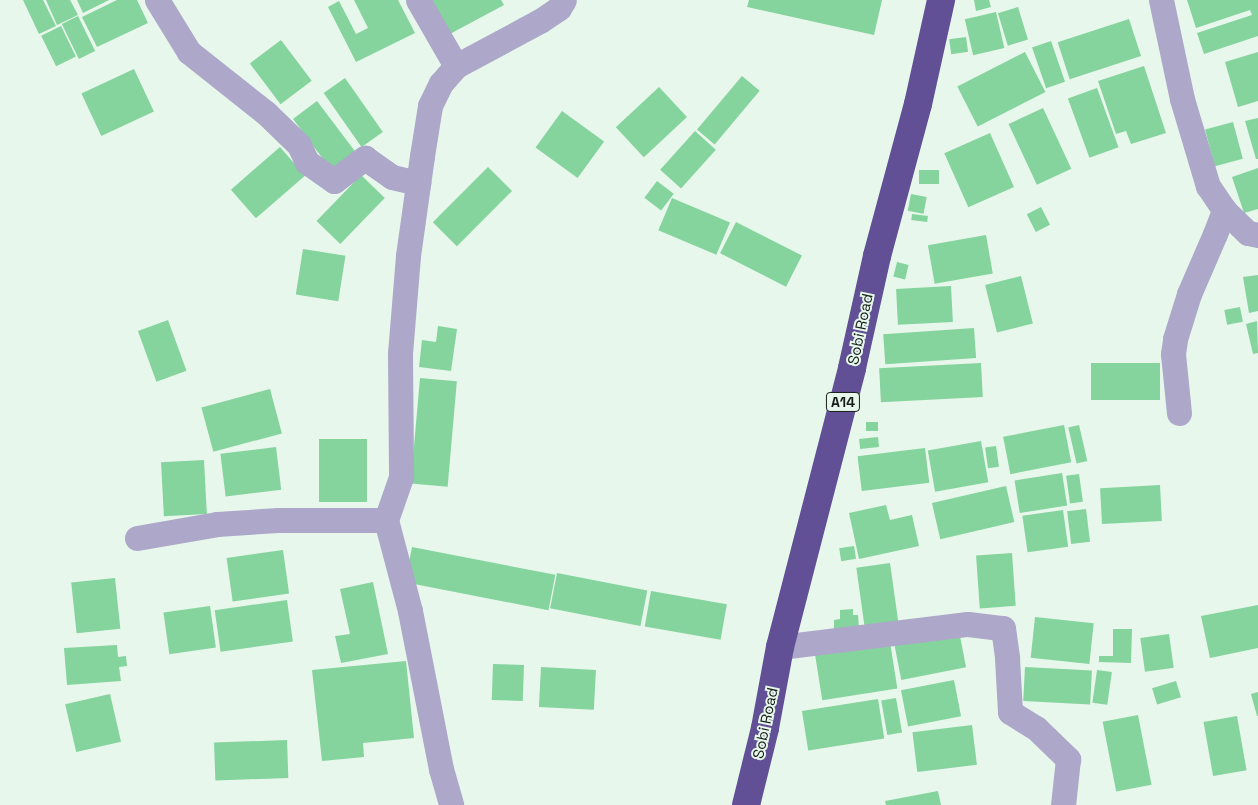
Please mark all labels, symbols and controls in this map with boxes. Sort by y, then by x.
street label: Sobi Road [844,292,876,366]
road number: A14 [826,391,860,414]
street label: Sobi Road [749,686,781,760]

